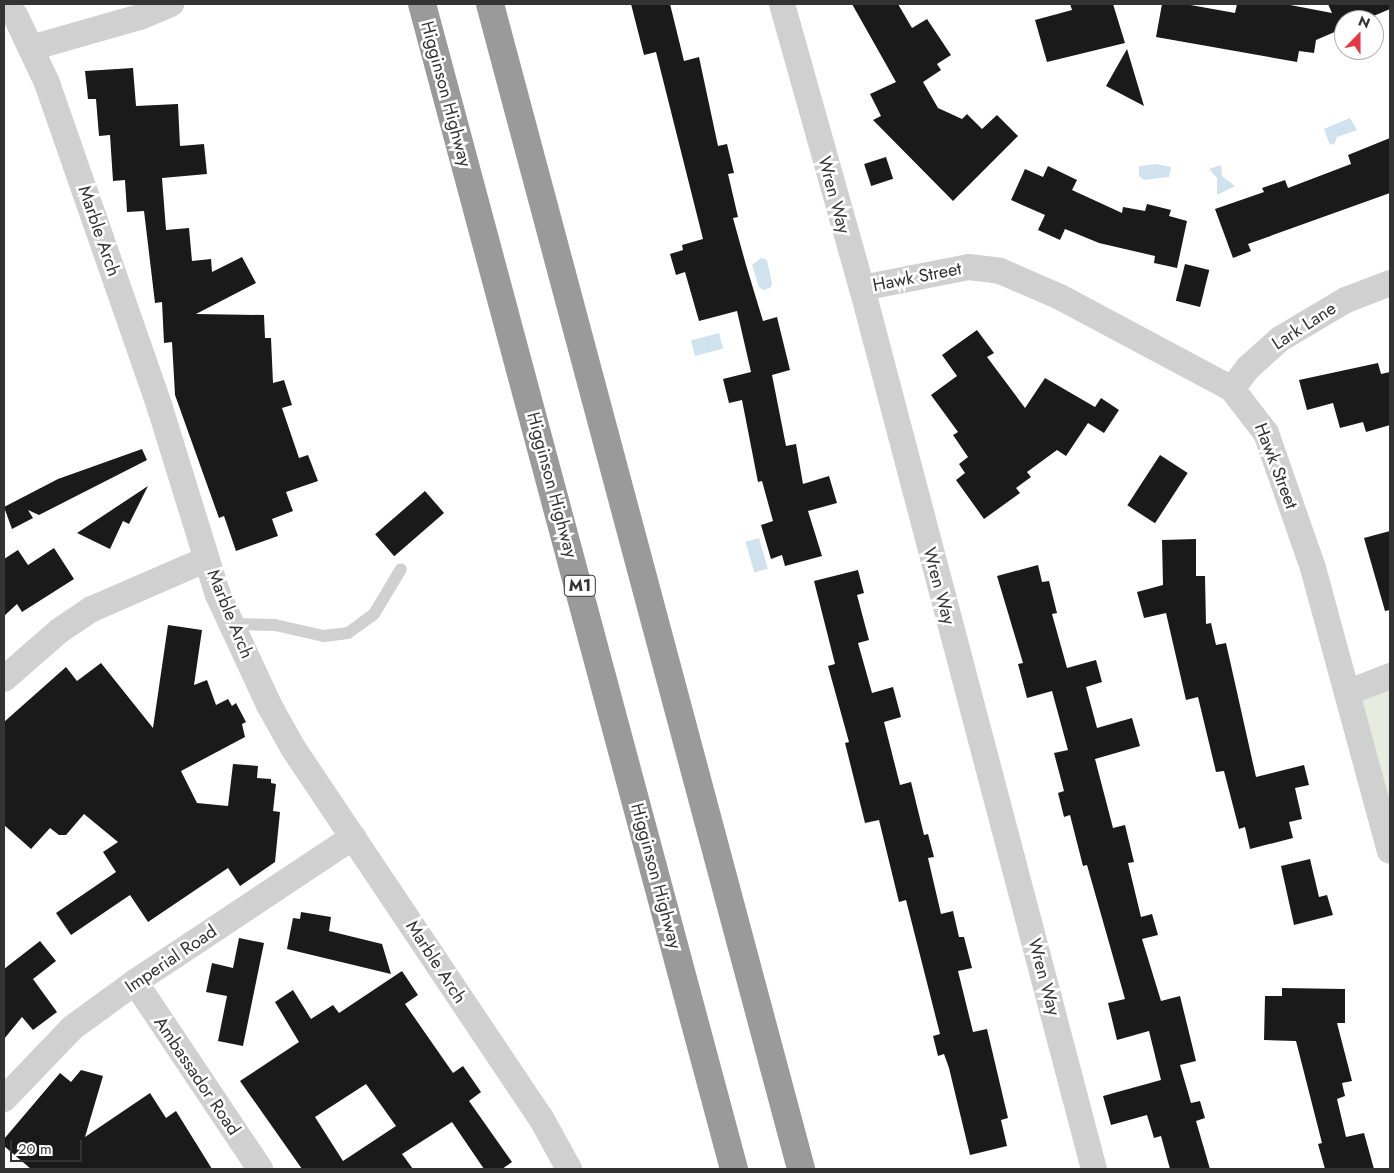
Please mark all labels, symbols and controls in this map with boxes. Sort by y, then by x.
north arrow [1334,10,1384,60]
text: N [1355,11,1373,33]
street label: Higginson Highway [416,19,476,169]
street label: Wren Way [813,154,855,236]
street label: Marble Arch [73,183,125,279]
street label: Hawk Street [871,258,963,296]
street label: Lark Lane [1268,297,1340,355]
street label: Higginson Highway [522,410,582,560]
street label: Hawk Street [1250,420,1302,512]
street label: Wren Way [918,545,960,627]
street label: Marble Arch [202,566,258,662]
road number: M1 [564,572,596,600]
street label: Higginson Highway [626,801,686,951]
street label: Marble Arch [401,917,471,1007]
street label: Imperial Road [121,920,221,998]
street label: Wren Way [1023,936,1065,1018]
street label: Ambassador Road [149,1013,245,1139]
scale bar [12,1130,85,1162]
text: 20 m [18,1138,52,1160]

